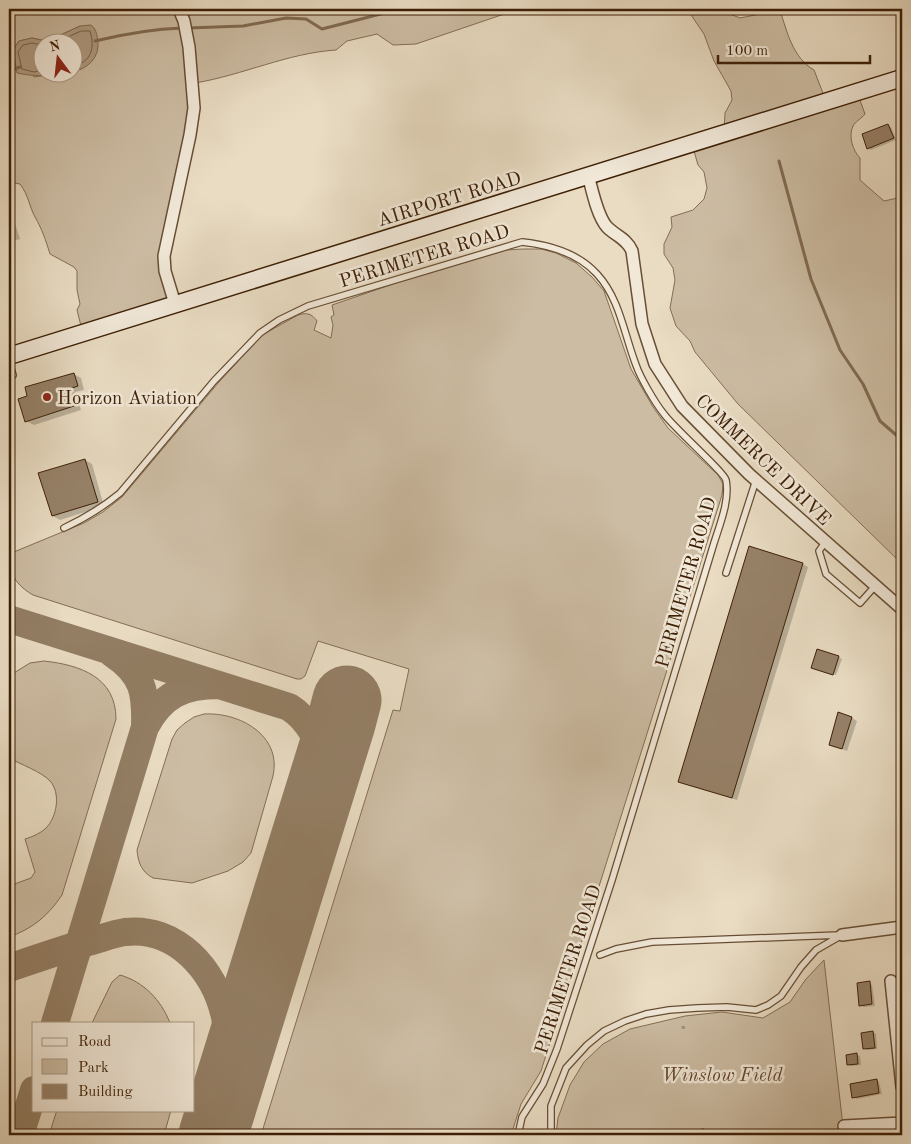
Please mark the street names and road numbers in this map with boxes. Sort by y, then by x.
street label: AIRPORT ROAD [376,169,524,231]
street label: PERIMETER ROAD [337,222,512,292]
street label: COMMERCE DRIVE [691,392,833,530]
street label: PERIMETER ROAD [654,495,721,670]
street label: PERIMETER ROAD [533,883,606,1057]

